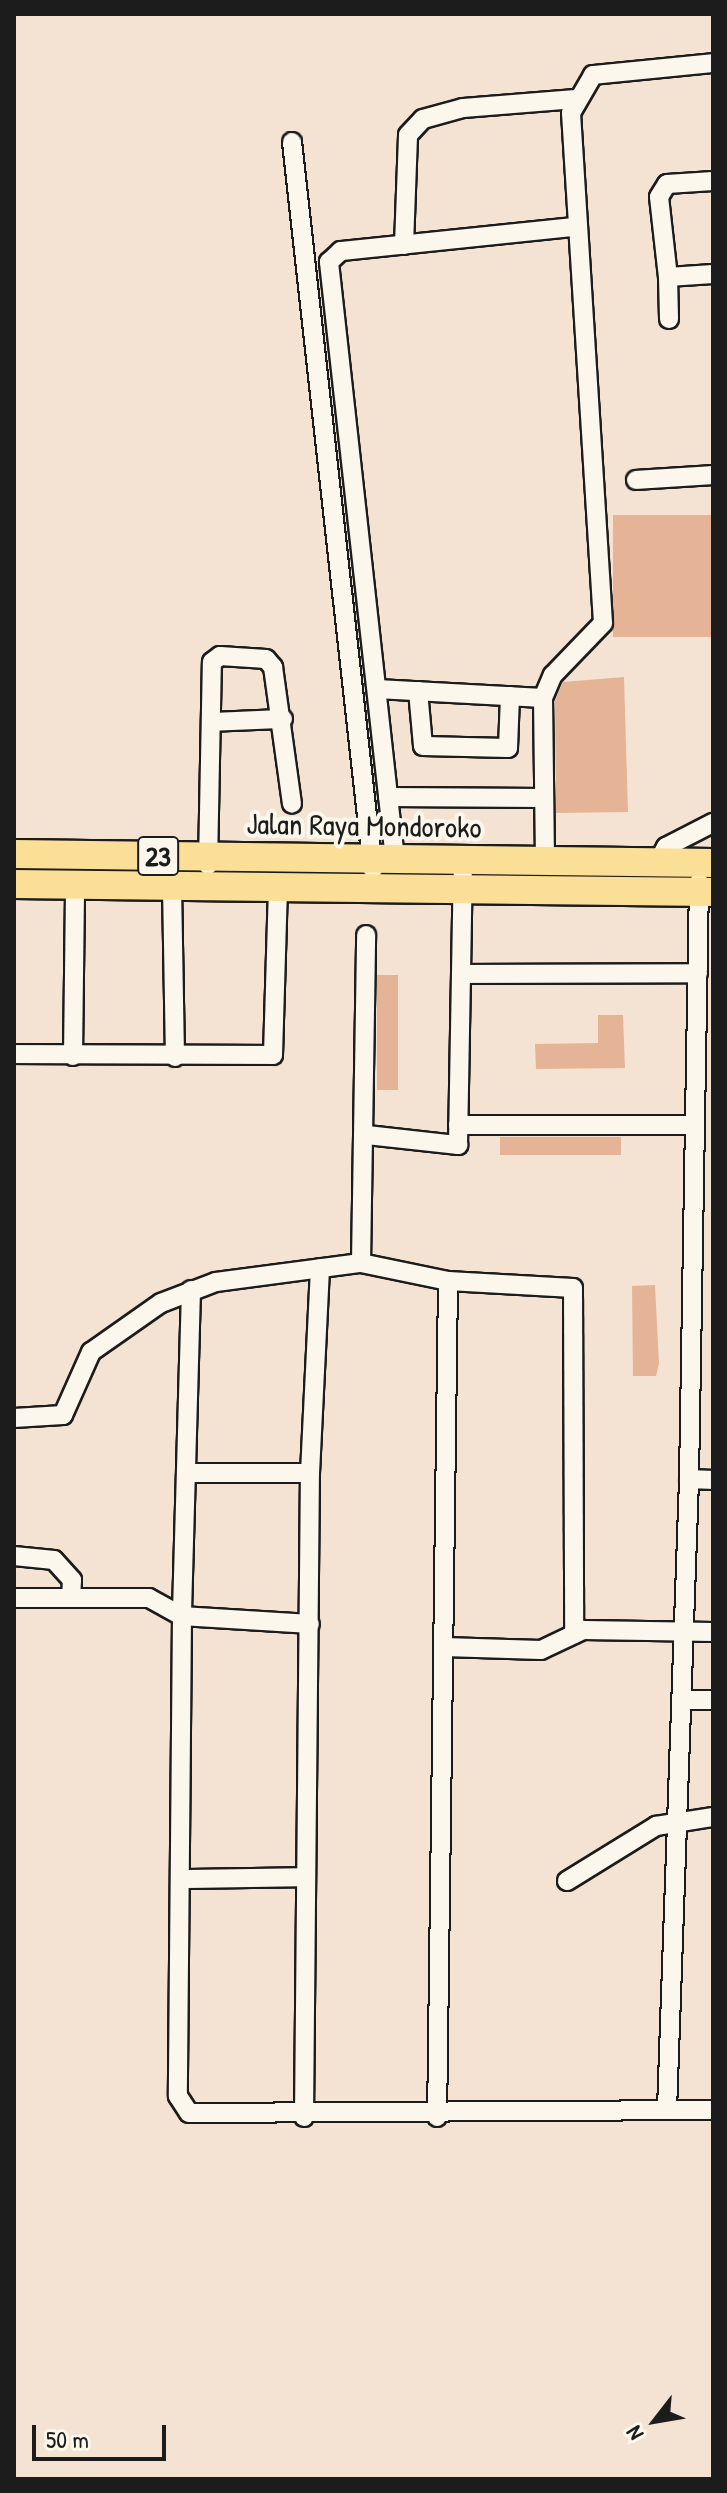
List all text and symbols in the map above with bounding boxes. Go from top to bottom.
street label: Jalan Raya Mondoroko [246,805,482,845]
road number: 23 [136,832,180,880]
north arrow [615,2381,695,2461]
scale bar [36,2409,170,2459]
text: N [619,2421,650,2446]
text: 50 m [46,2423,89,2455]

